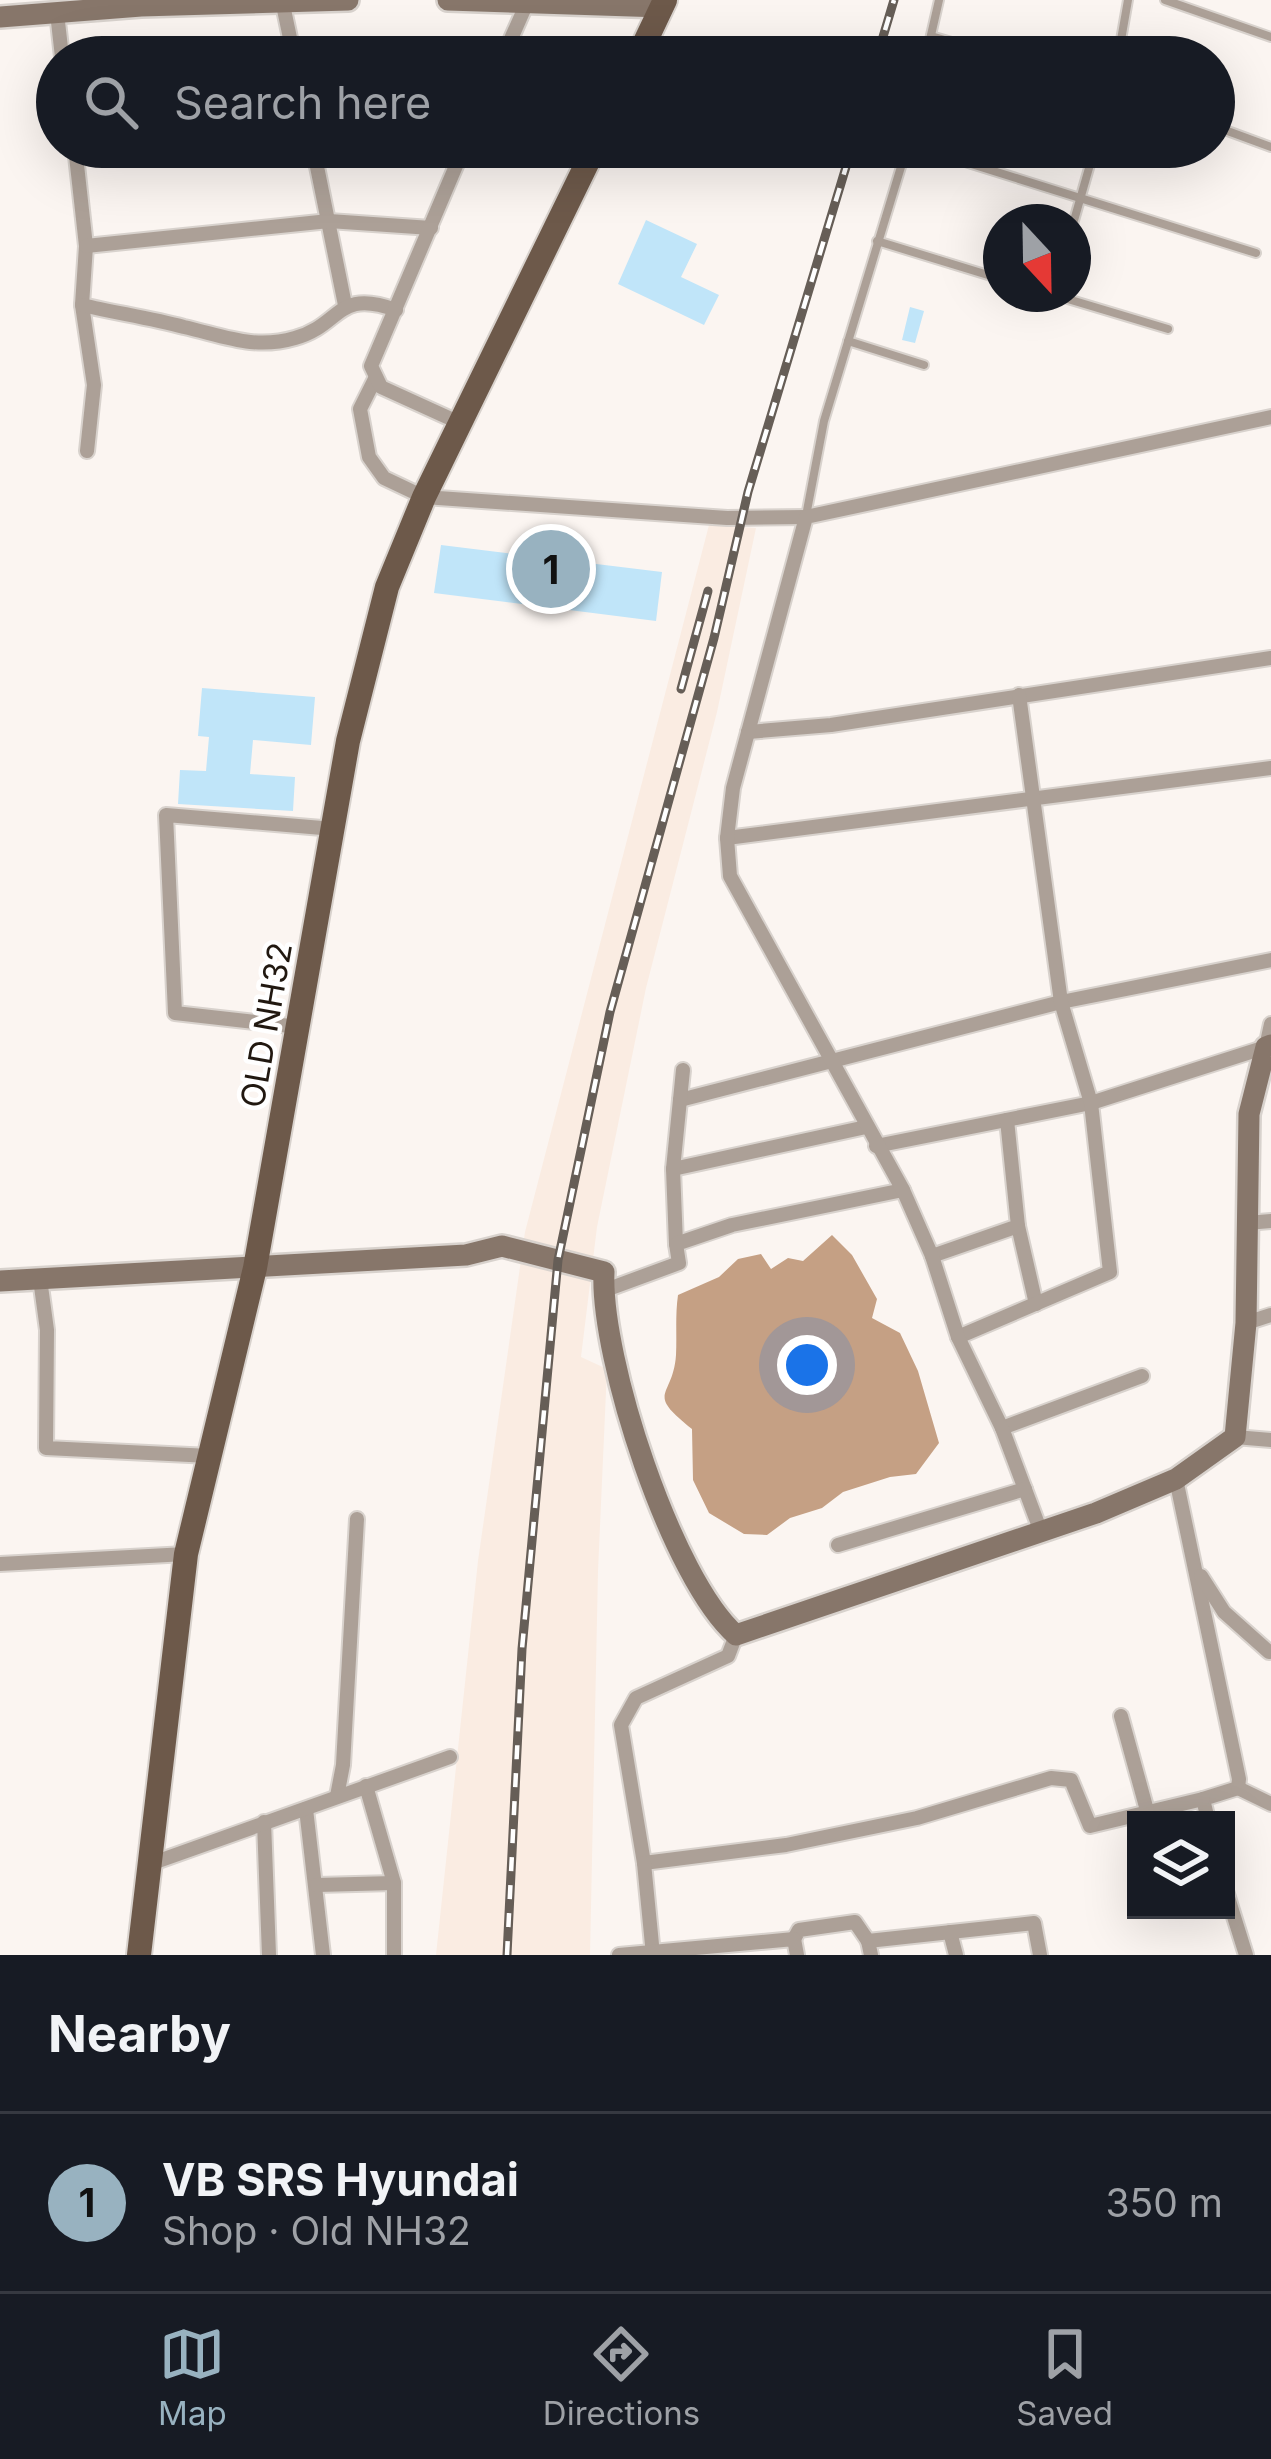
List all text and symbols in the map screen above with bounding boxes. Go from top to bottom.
search box [36,36,1235,168]
icon: search [78,69,144,135]
text: Search here [174,75,431,130]
north arrow [983,204,1091,312]
pin: 1 [512,524,590,614]
street label: OLD NH32 [232,939,300,1111]
your location [777,1335,837,1395]
map controls [1127,1811,1235,1919]
button: layers [1127,1811,1235,1919]
text: Nearby [48,2003,231,2064]
text: VB SRS Hyundai [162,2152,519,2207]
text: 1 [79,2179,95,2226]
text: 350 m [1105,2179,1223,2226]
text: Shop · Old NH32 [162,2207,471,2254]
tab: Map [158,2321,227,2433]
tab: Directions [543,2321,700,2433]
tab: Saved [1016,2321,1113,2433]

